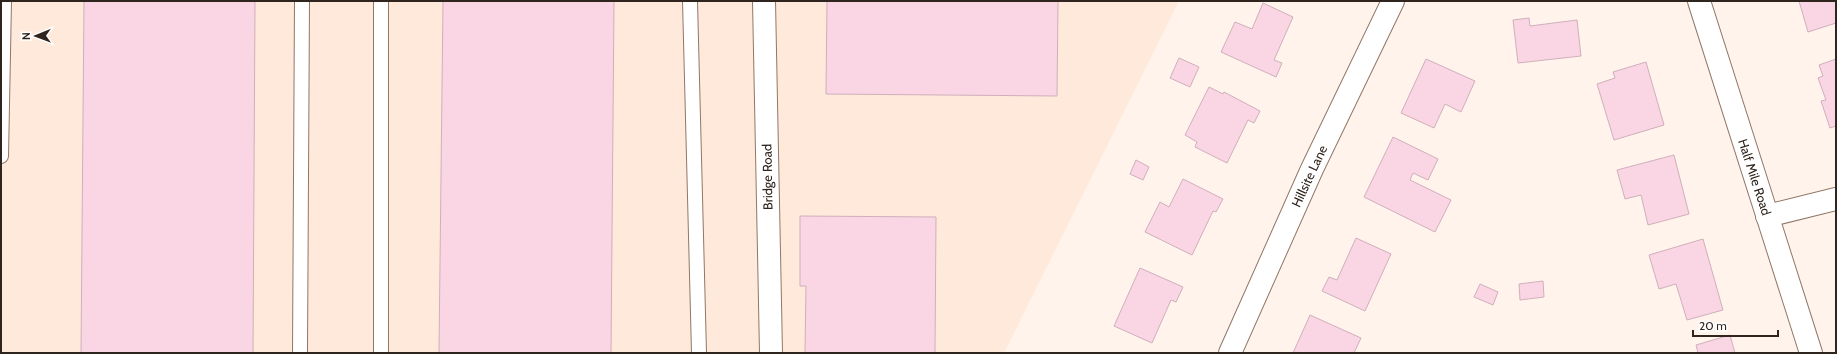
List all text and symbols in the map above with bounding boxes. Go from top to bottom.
north arrow [16,16,56,56]
text: N [19,32,33,40]
street label: Half Mile Road [1735,137,1775,217]
street label: Hillsite Lane [1288,142,1330,210]
street label: Bridge Road [758,144,776,210]
scale bar [1693,312,1778,338]
text: 20 m [1699,318,1727,333]

